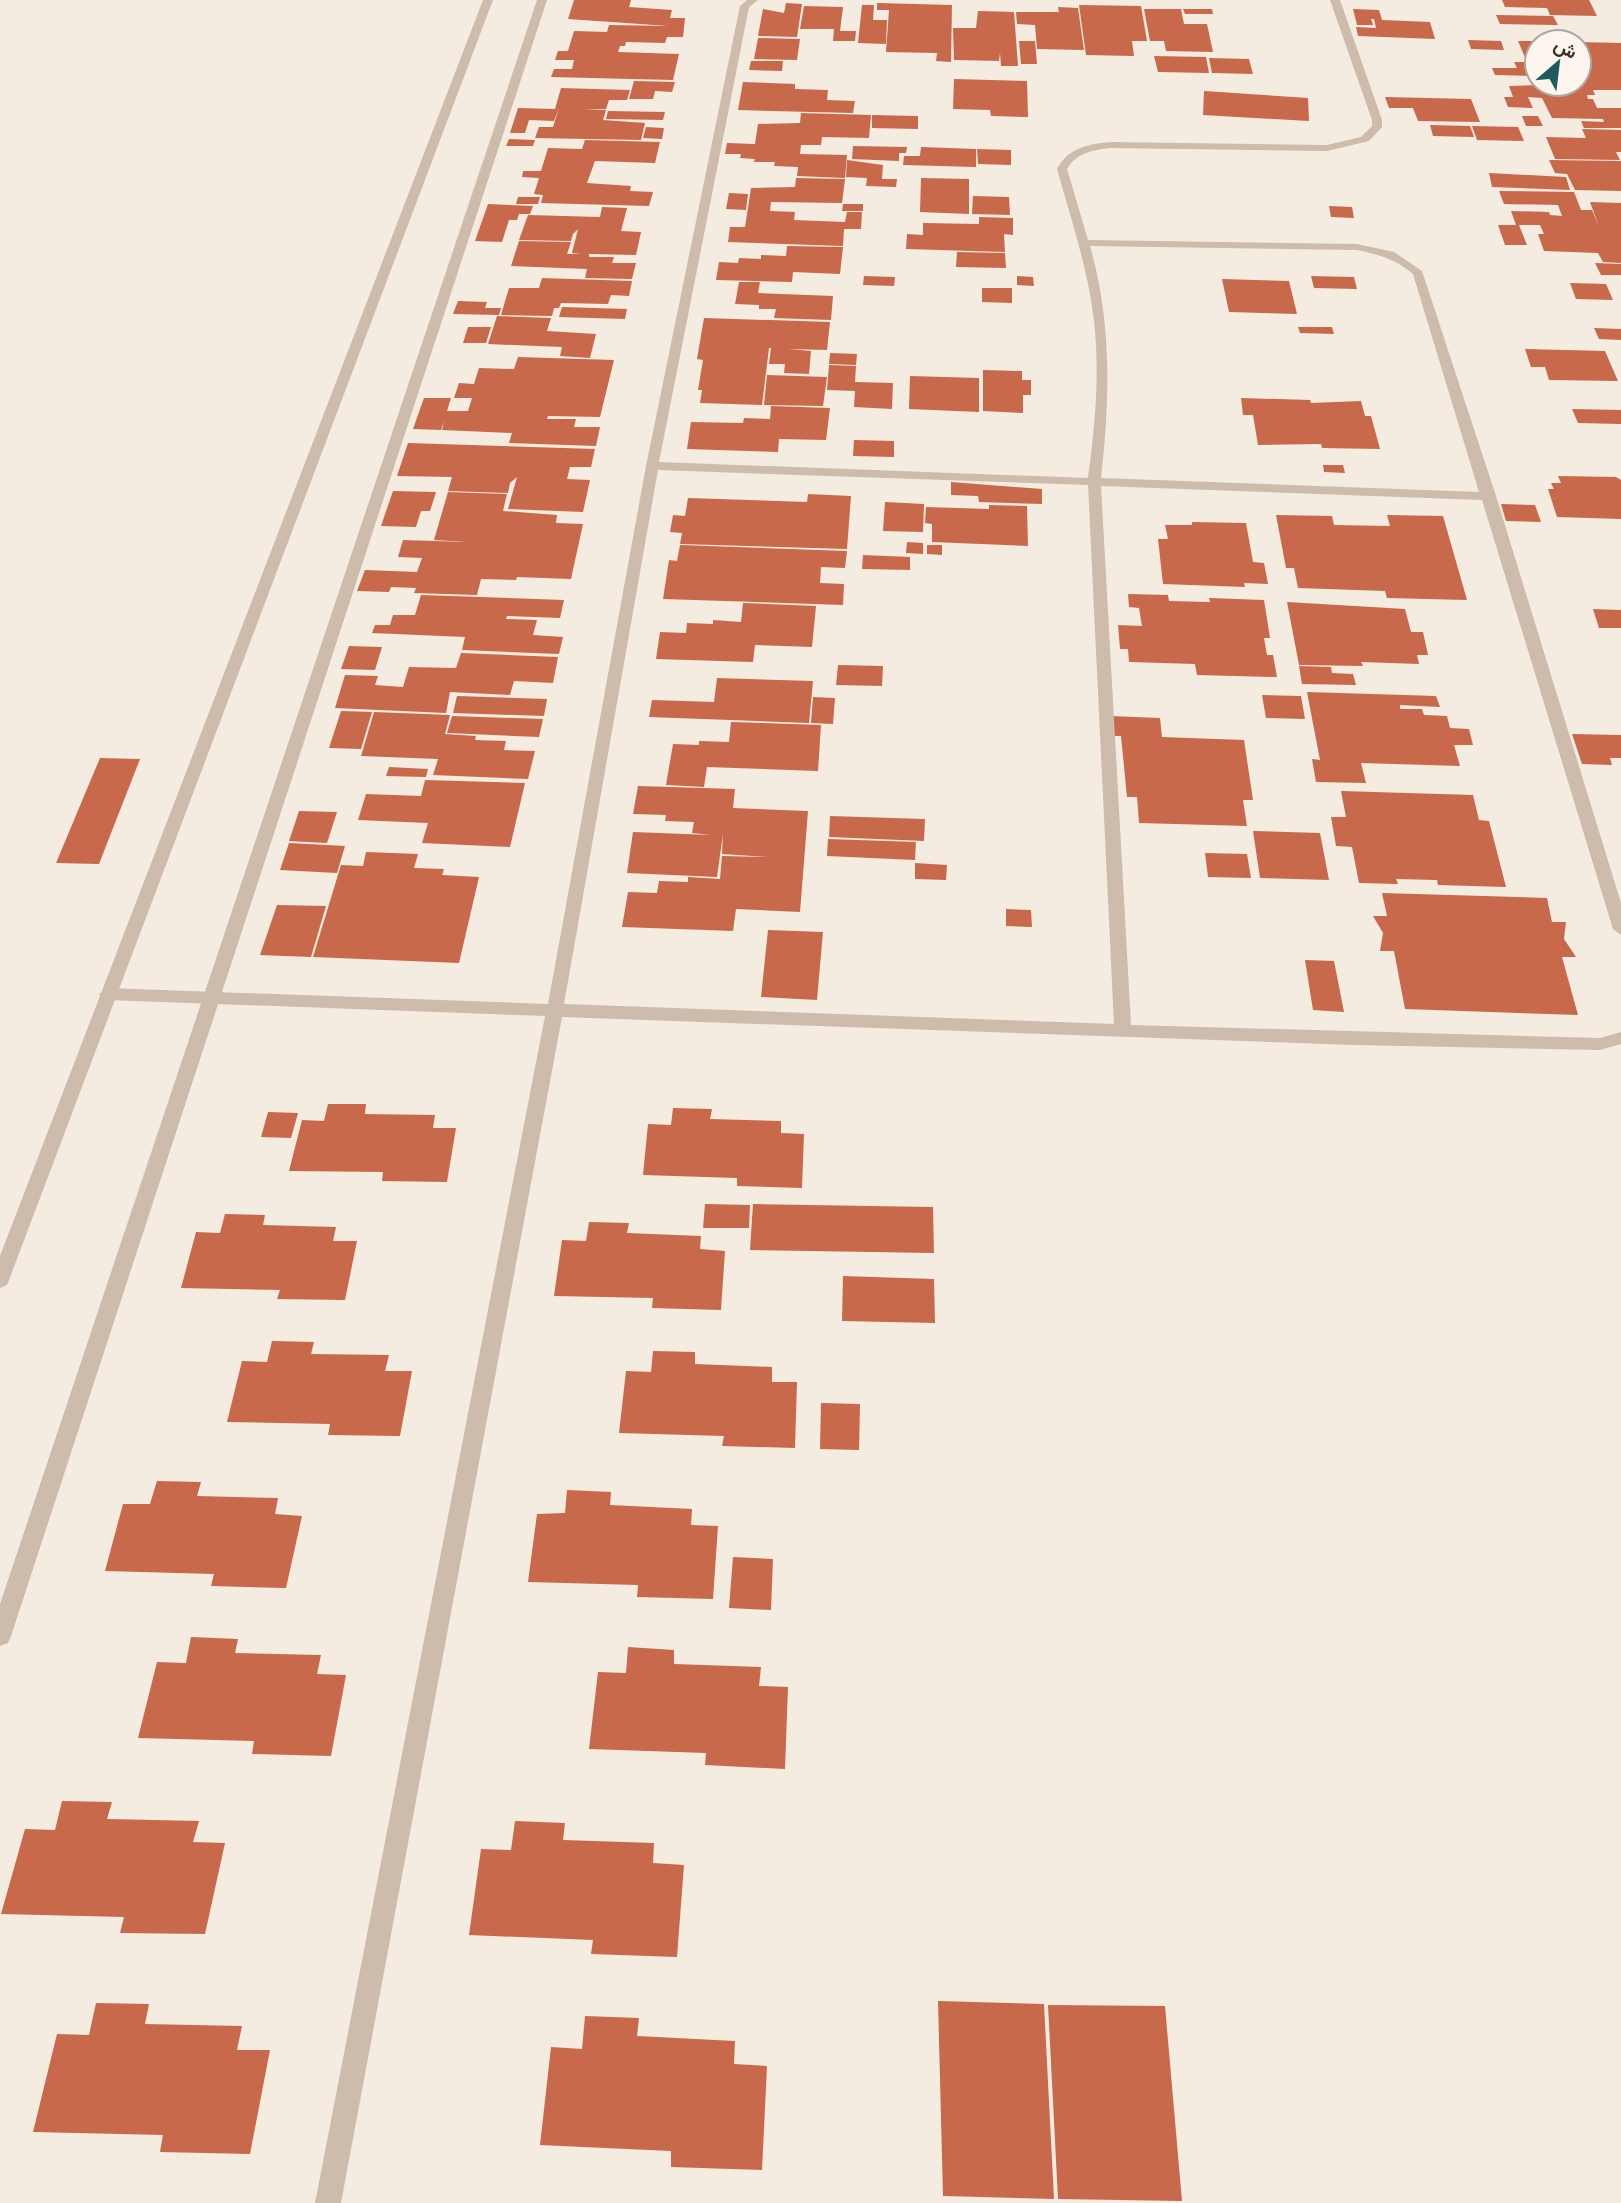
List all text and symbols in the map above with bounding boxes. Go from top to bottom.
north arrow [1523,28,1593,98]
text: ش [1550,32,1582,65]

